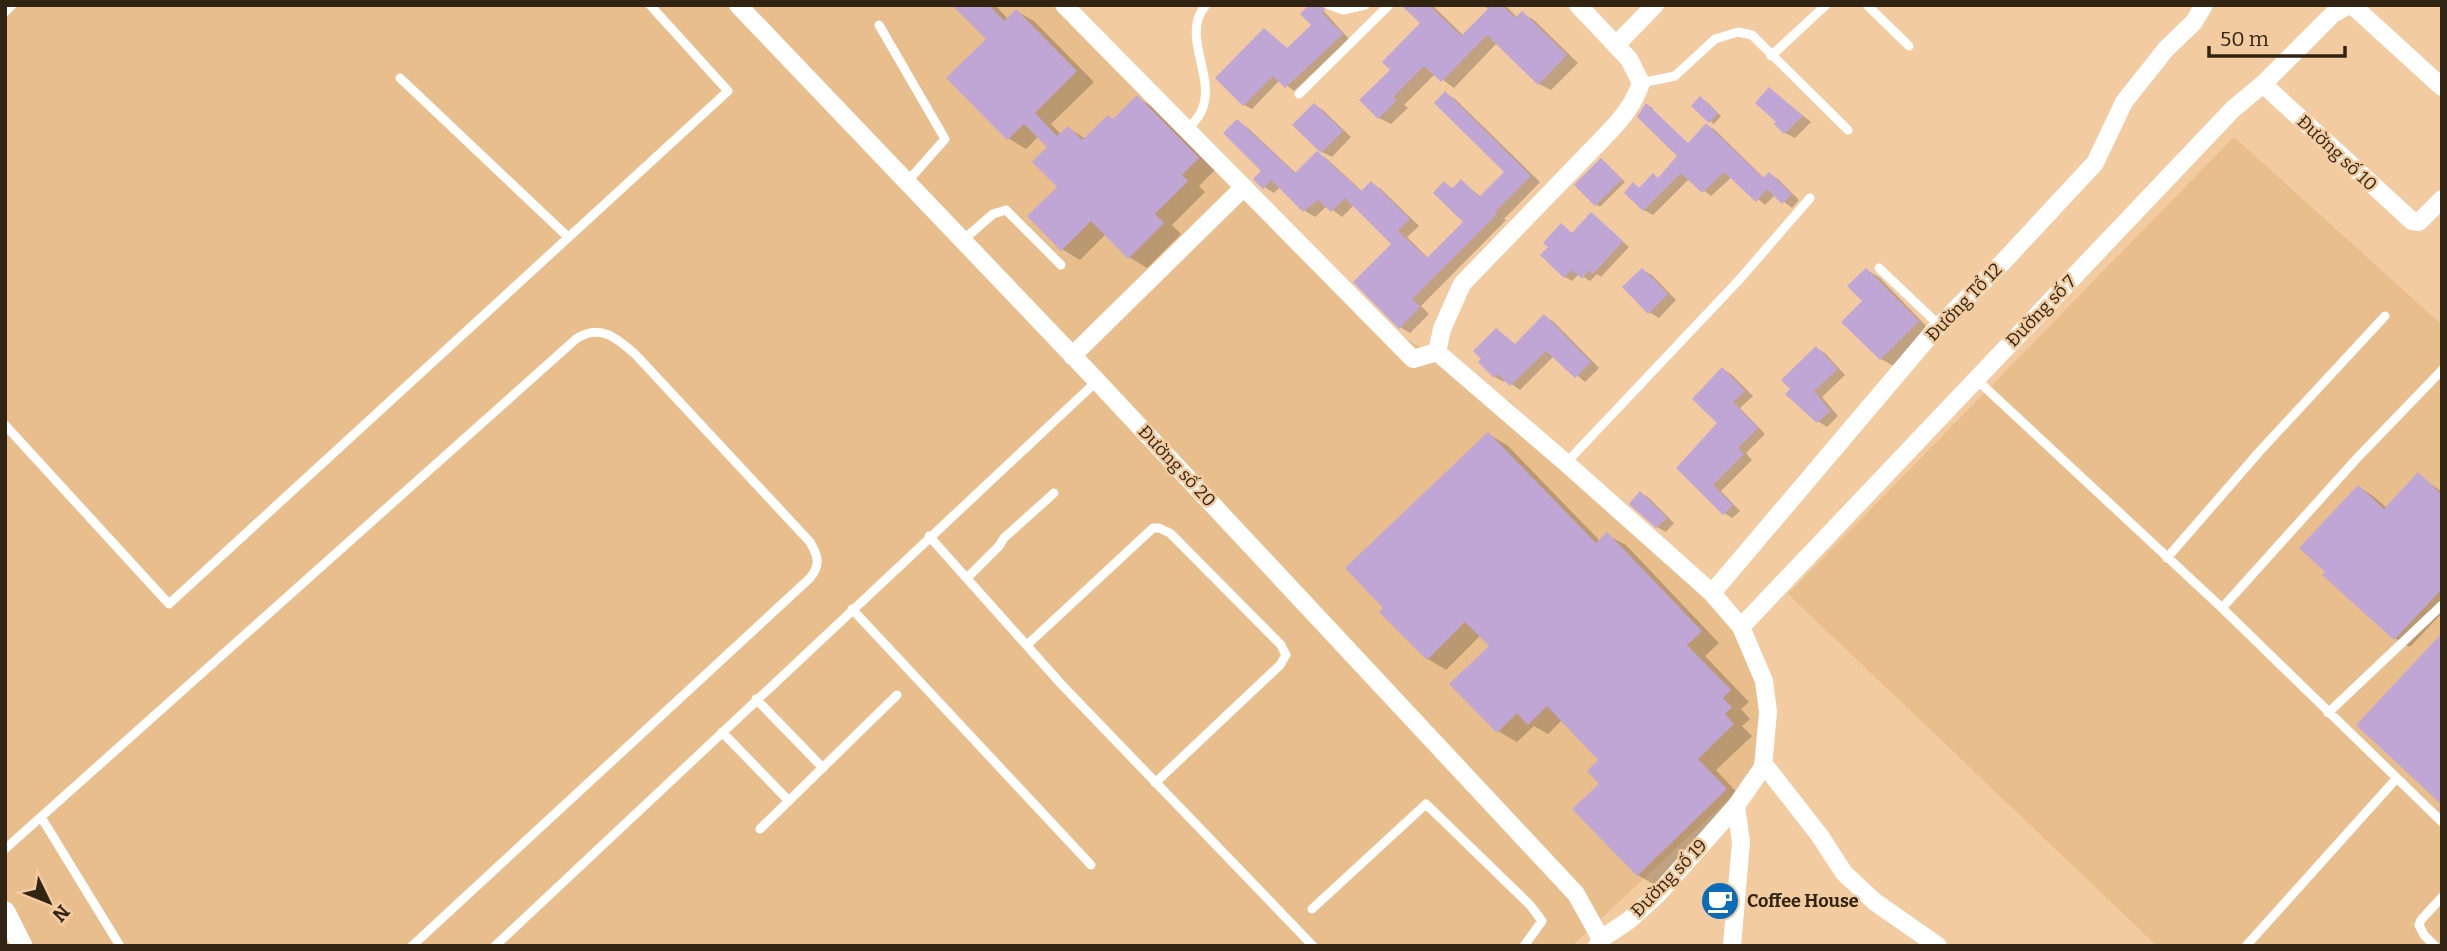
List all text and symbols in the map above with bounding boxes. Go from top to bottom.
scale bar [2209,14,2346,58]
text: 50 m [2220,26,2269,52]
street label: Đường số 10 [2293,111,2381,195]
street label: Đường Tổ 12 [1921,258,2007,346]
street label: Đường số 7 [2001,271,2081,351]
street label: Đường số 20 [1134,421,1220,511]
street label: Đường số 19 [1626,834,1712,922]
north arrow [14,867,84,937]
cafe icon: Coffee House [1699,880,1741,922]
place label: Coffee House [1747,890,1859,912]
text: N [47,900,74,927]

